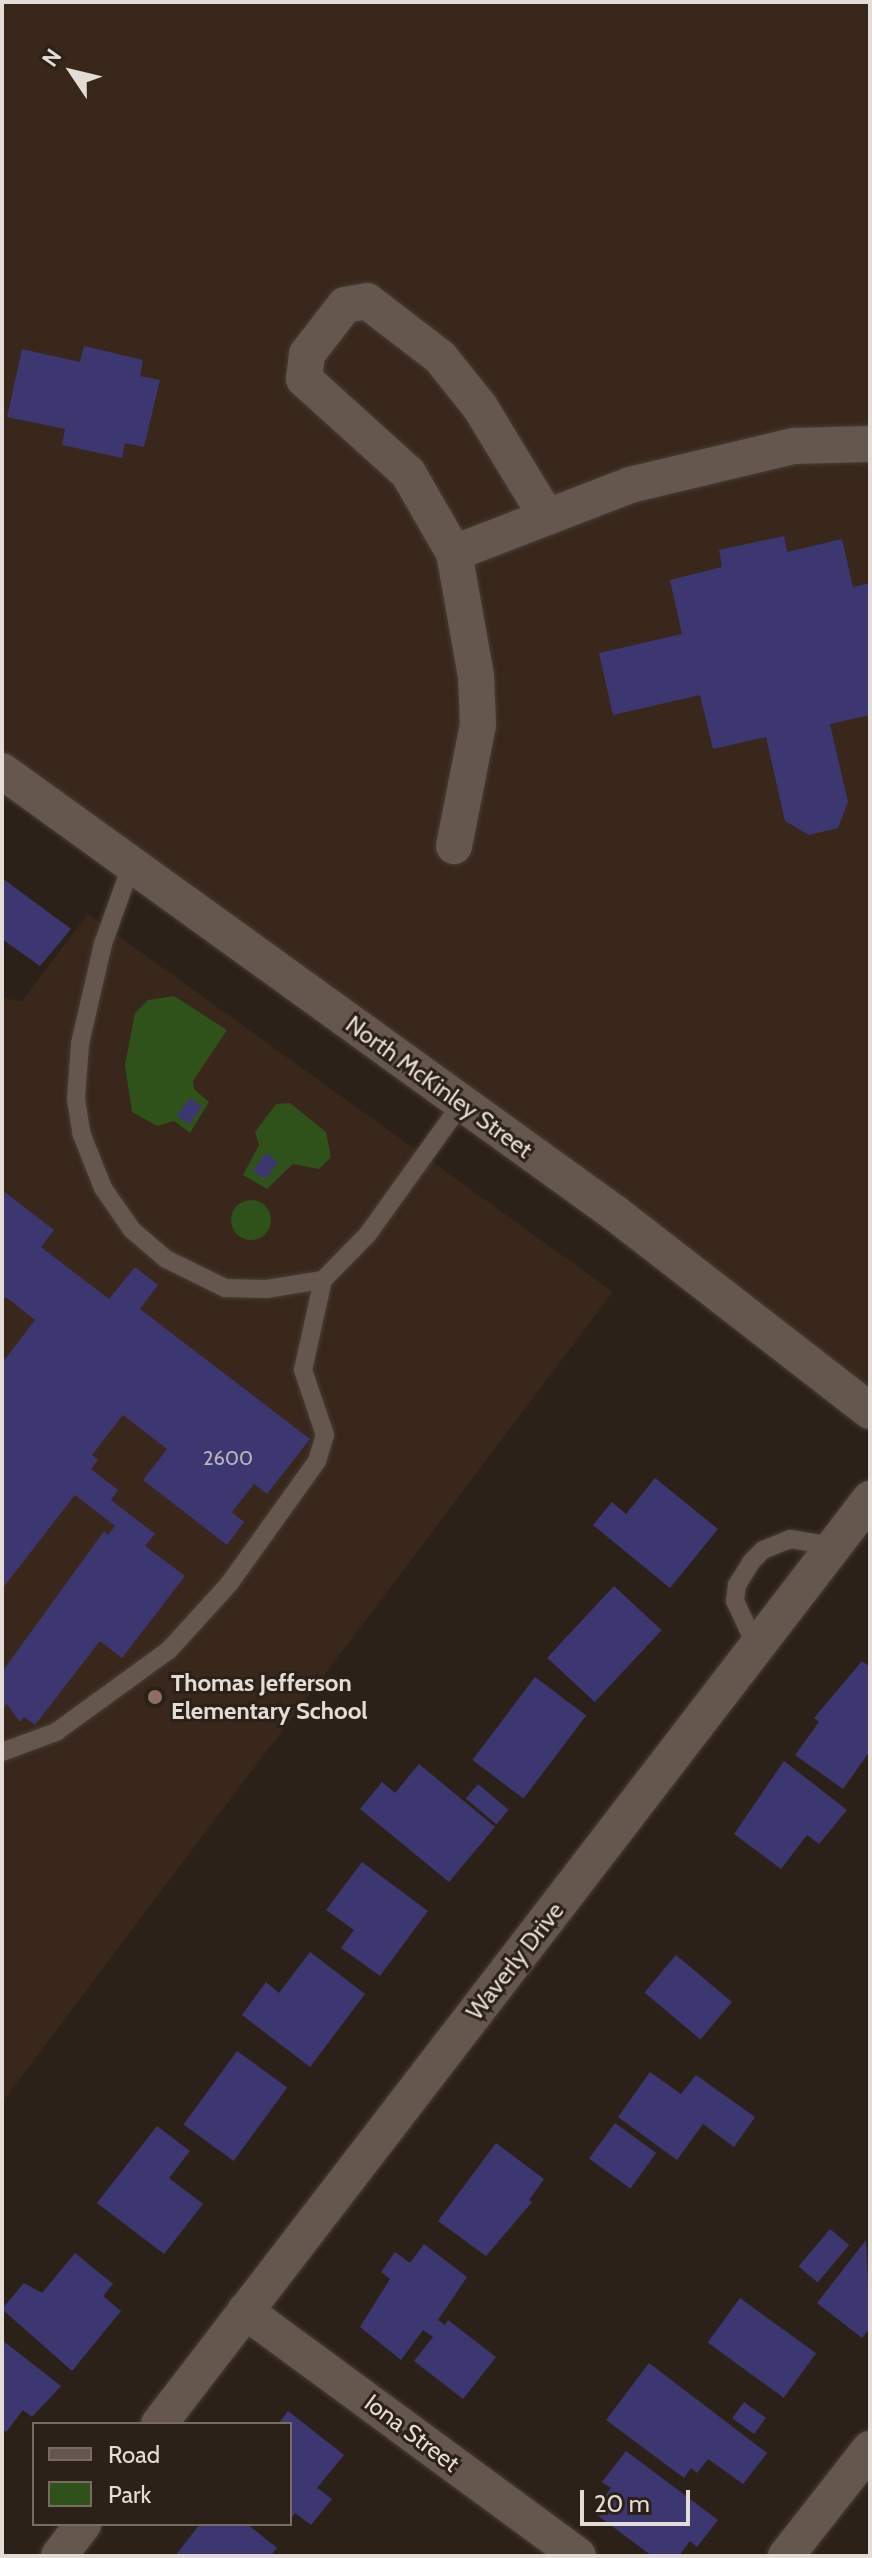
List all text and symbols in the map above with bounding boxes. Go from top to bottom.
north arrow [32,32,112,112]
text: N [36,44,67,72]
street label: North McKinley Street [340,1010,538,1164]
house number: 2600 [203,1446,253,1470]
place label: Thomas Jefferson Elementary School [171,1669,368,1725]
marker: Thomas Jefferson Elementary School [146,1688,164,1706]
street label: Waverly Drive [460,1897,570,2025]
street label: Iona Street [359,2388,465,2478]
legend [32,2422,292,2526]
text: Road [108,2440,160,2469]
scale bar [584,2474,694,2524]
text: Park [108,2480,151,2509]
text: 20 m [594,2489,650,2518]

